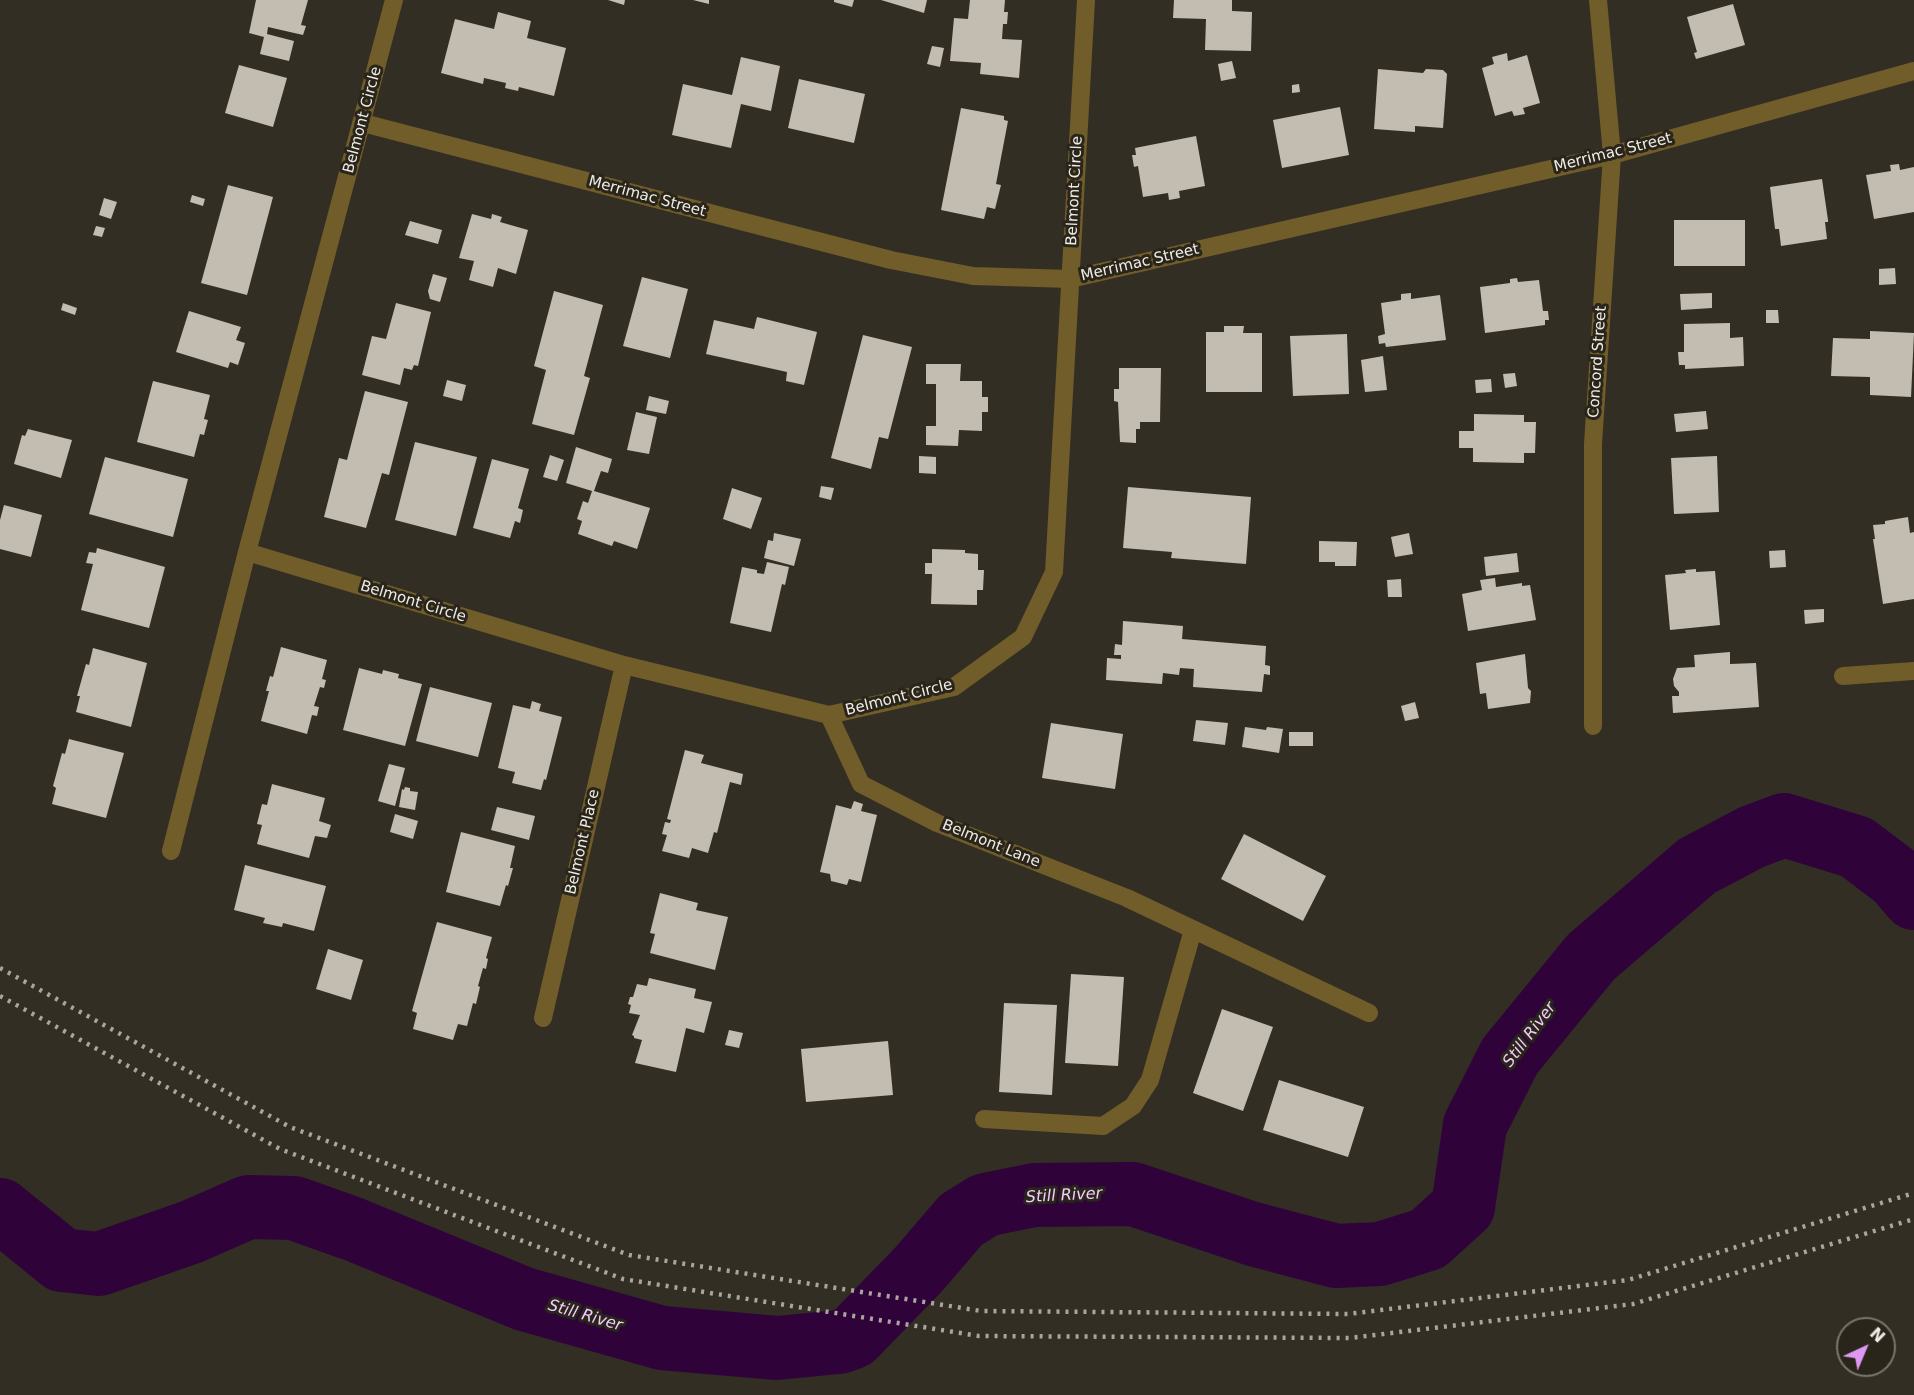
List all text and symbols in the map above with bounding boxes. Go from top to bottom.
street label: Belmont Circle [340,65,386,175]
street label: Merrimac Street [1552,130,1674,176]
street label: Belmont Circle [1063,136,1087,246]
street label: Merrimac Street [586,173,708,221]
street label: Merrimac Street [1079,241,1201,285]
street label: Concord Street [1585,305,1611,419]
street label: Belmont Circle [358,577,468,627]
street label: Belmont Circle [844,676,954,720]
street label: Belmont Place [562,788,604,896]
street label: Belmont Lane [939,816,1043,872]
water label: Still River [1499,999,1561,1071]
water label: Still River [1025,1184,1103,1208]
water label: Still River [546,1296,624,1336]
north arrow [1836,1317,1896,1377]
text: N [1866,1324,1889,1347]

